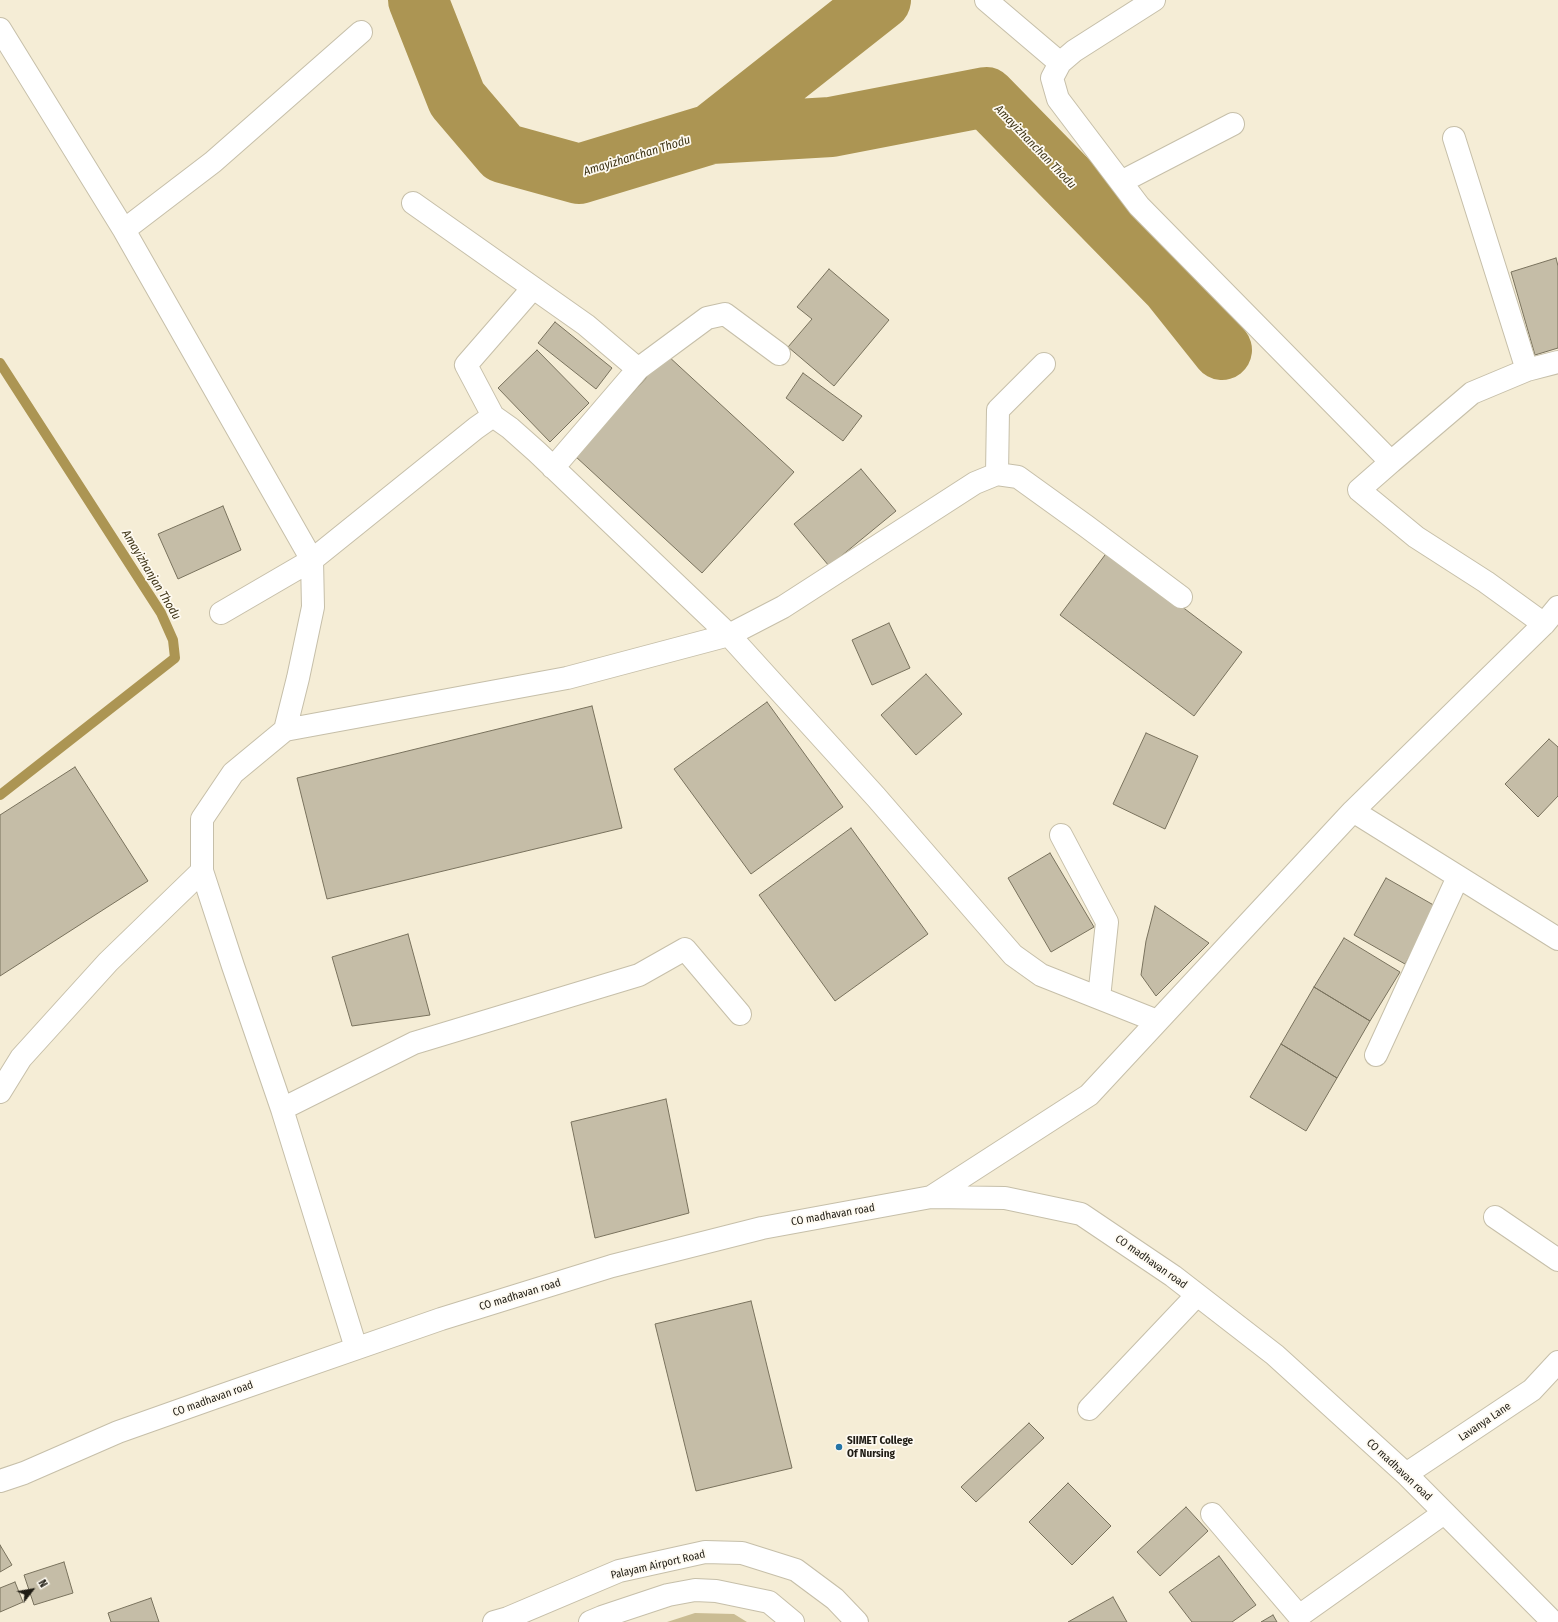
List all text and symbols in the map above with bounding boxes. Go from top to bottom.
water label: Amayizhanchan Thodu [991,102,1079,192]
water label: Amayizhanchan Thodu [582,133,692,179]
water label: Amayizhanjan Thodu [118,527,184,623]
street label: CO madhavan road [790,1201,876,1229]
street label: CO madhavan road [1113,1232,1189,1292]
street label: CO madhavan road [478,1276,562,1314]
street label: CO madhavan road [171,1378,255,1420]
street label: Lavanya Lane [1456,1400,1514,1444]
place label: SIIMET College Of Nursing [847,1434,913,1460]
street label: CO madhavan road [1364,1436,1434,1504]
marker: SIIMET College Of Nursing [834,1442,844,1452]
street label: Palayam Airport Road [609,1548,707,1582]
north arrow [12,1570,52,1610]
text: N [35,1577,50,1590]

